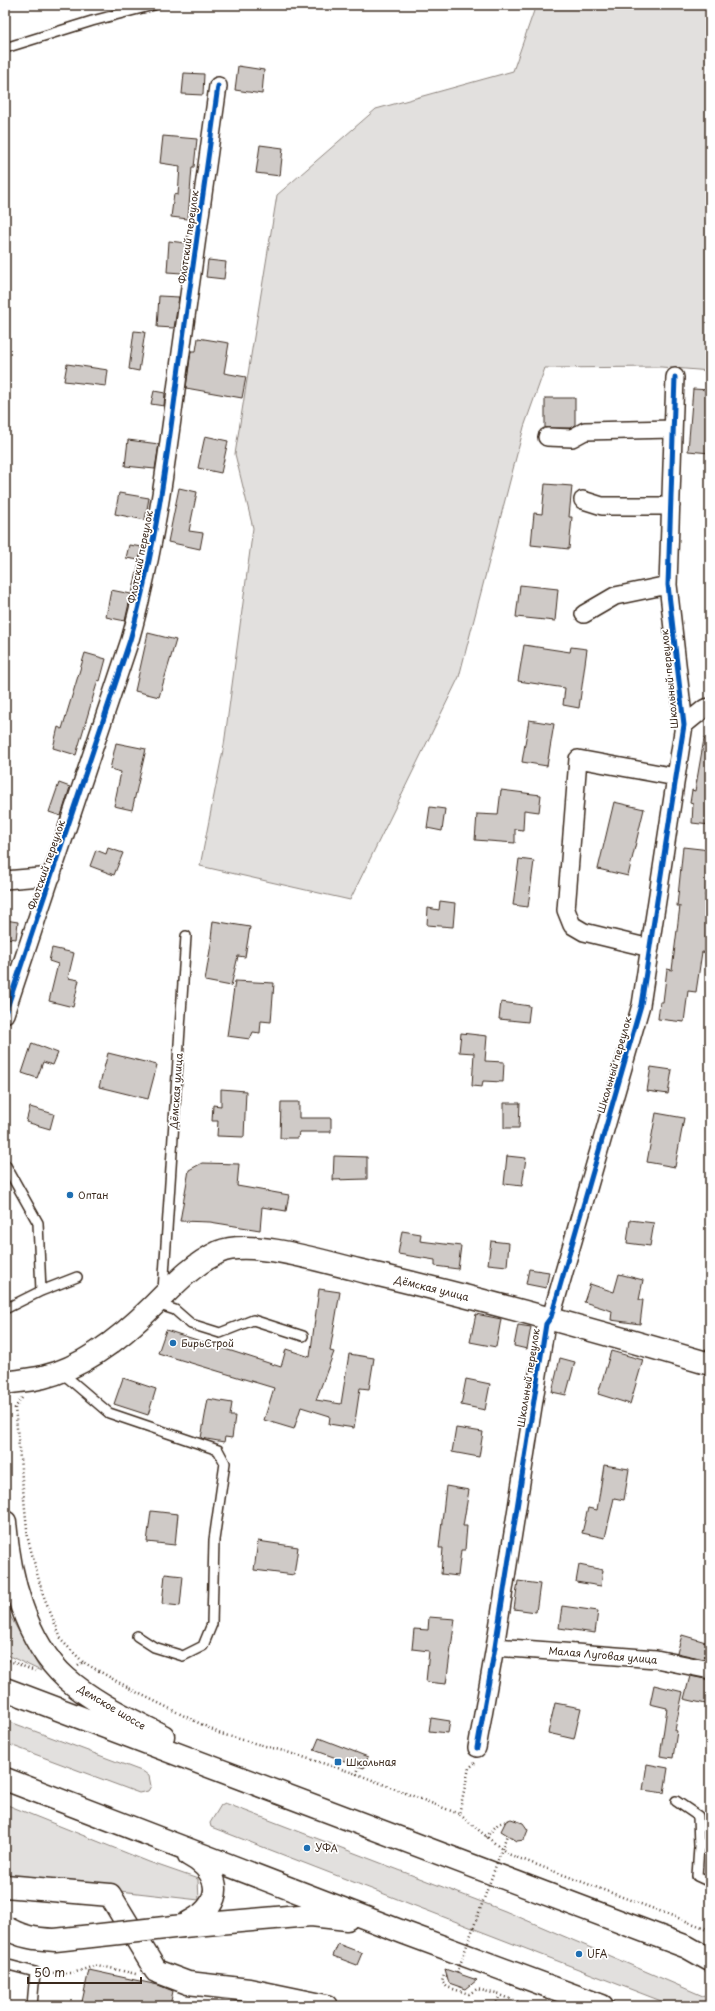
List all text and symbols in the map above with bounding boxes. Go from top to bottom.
street label: Флотский переулок [174,189,202,285]
street label: Флотский переулок [123,509,157,605]
street label: Школьный переулок [656,629,682,729]
street label: Флотский переулок [23,818,69,912]
street label: Школьный переулок [593,1015,635,1115]
street label: Дёмская улица [165,1052,186,1130]
place label: Оптан [78,1187,109,1202]
marker: Оптан [65,1190,75,1200]
street label: Дёмская улица [392,1271,472,1304]
street label: Школьный переулок [512,1327,544,1429]
place label: БирьСтрой [181,1335,234,1350]
marker: БирьСтрой [168,1338,178,1348]
street label: Малая Луговая улица [548,1642,659,1668]
street label: Демское шоссе [75,1680,149,1733]
place label: Школьная [346,1754,396,1769]
marker: Школьная [333,1757,343,1767]
place label: УФА [315,1840,338,1855]
marker: УФА [302,1843,312,1853]
place label: UFA [587,1946,608,1961]
marker: UFA [574,1949,584,1959]
scale bar [28,1959,141,1985]
text: 50 m [34,1963,65,1981]

